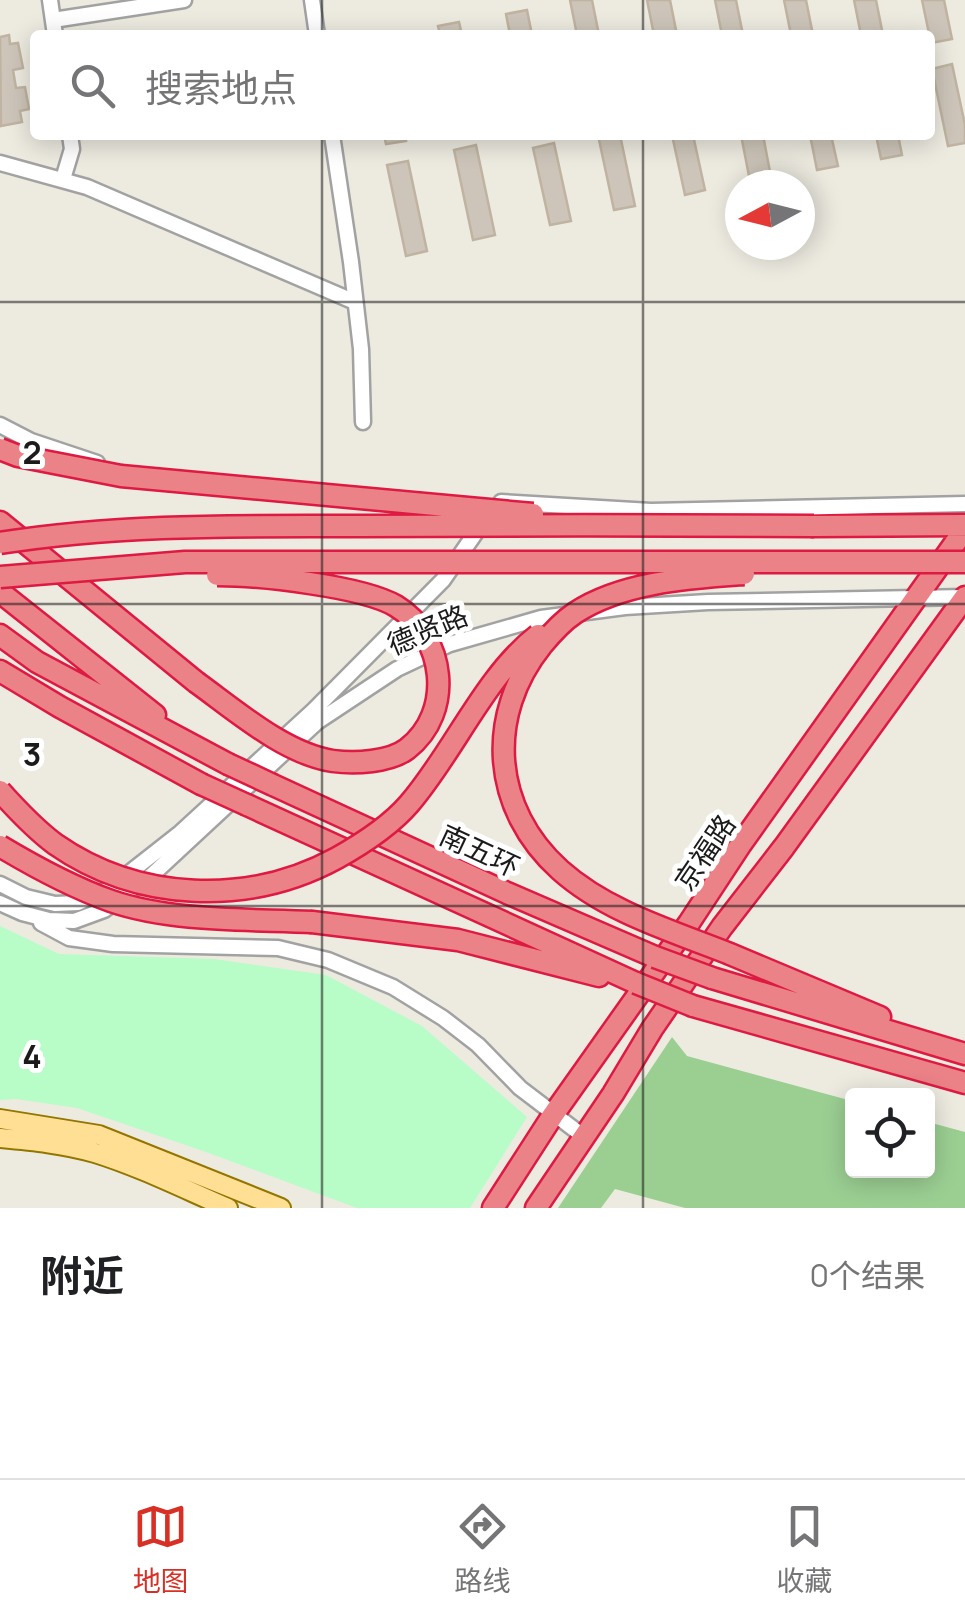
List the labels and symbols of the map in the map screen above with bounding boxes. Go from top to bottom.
north arrow [725,170,815,260]
text: 2 [22,430,42,474]
street label: 德贤路 [381,595,473,663]
text: 3 [23,732,41,776]
street label: 京福路 [665,807,743,897]
street label: 南五环 [434,815,526,885]
text: 4 [22,1034,42,1078]

